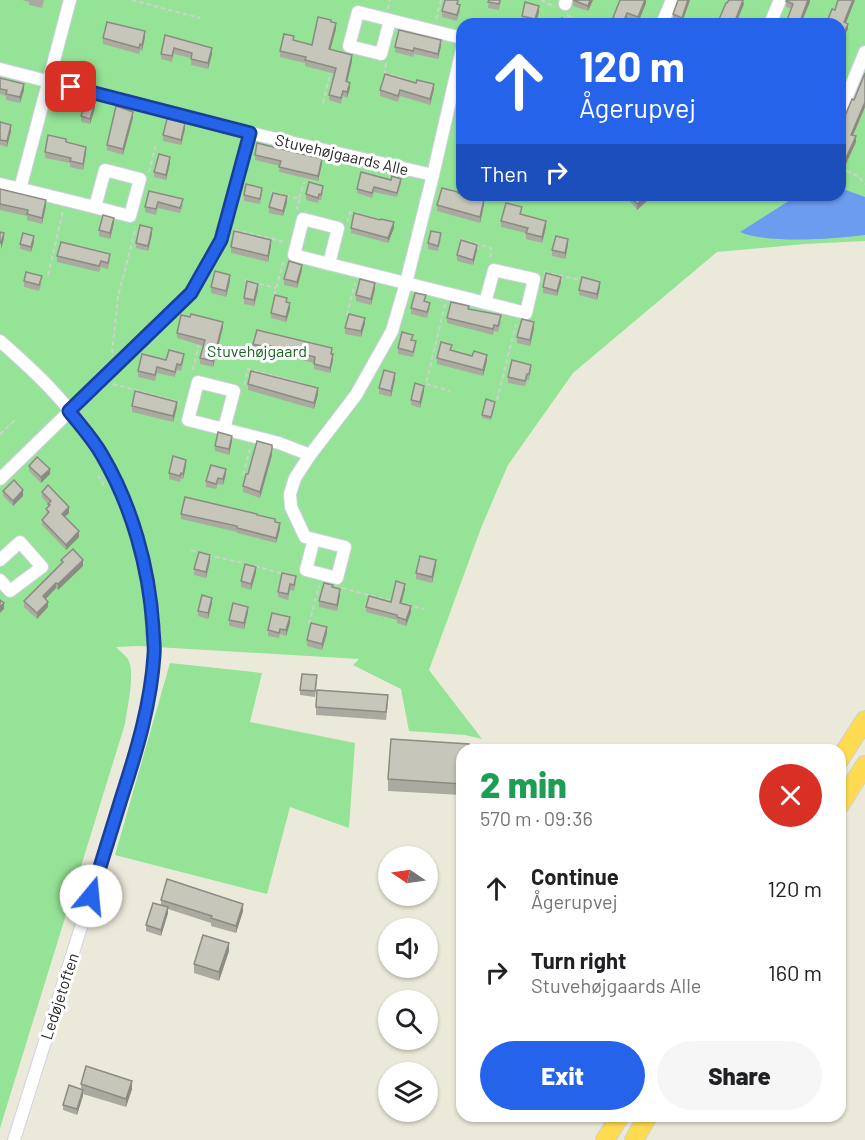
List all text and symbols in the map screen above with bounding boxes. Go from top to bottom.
text: 120 m [579,40,685,90]
icon: ahead [480,42,558,120]
pin [45,61,96,112]
icon: arrive [54,70,87,103]
text: Ågerupvej [579,91,696,123]
street label: Stuvehøjgaards Alle [273,129,411,179]
icon: right [540,156,573,189]
text: Then [480,160,528,186]
park label: Stuvehøjgaard [207,341,307,360]
text: 2 min [480,762,567,805]
button: close [759,764,822,827]
text: 570 m · 09:36 [480,806,593,830]
north arrow [378,846,438,906]
map controls [378,846,438,1122]
text: Continue [531,863,619,889]
position arrow [59,864,123,928]
icon: ahead [480,872,513,905]
text: 120 m [767,875,822,901]
text: Ågerupvej [531,889,618,913]
button: sound [378,918,438,978]
text: Turn right [531,947,626,973]
street label: Ledøjetoften [36,950,82,1042]
icon: right [480,956,513,989]
text: 160 m [768,959,822,985]
text: Stuvehøjgaards Alle [531,973,701,997]
button: search [378,990,438,1050]
button: Exit [480,1041,645,1110]
button: Share [657,1041,822,1110]
button: layers [378,1062,438,1122]

